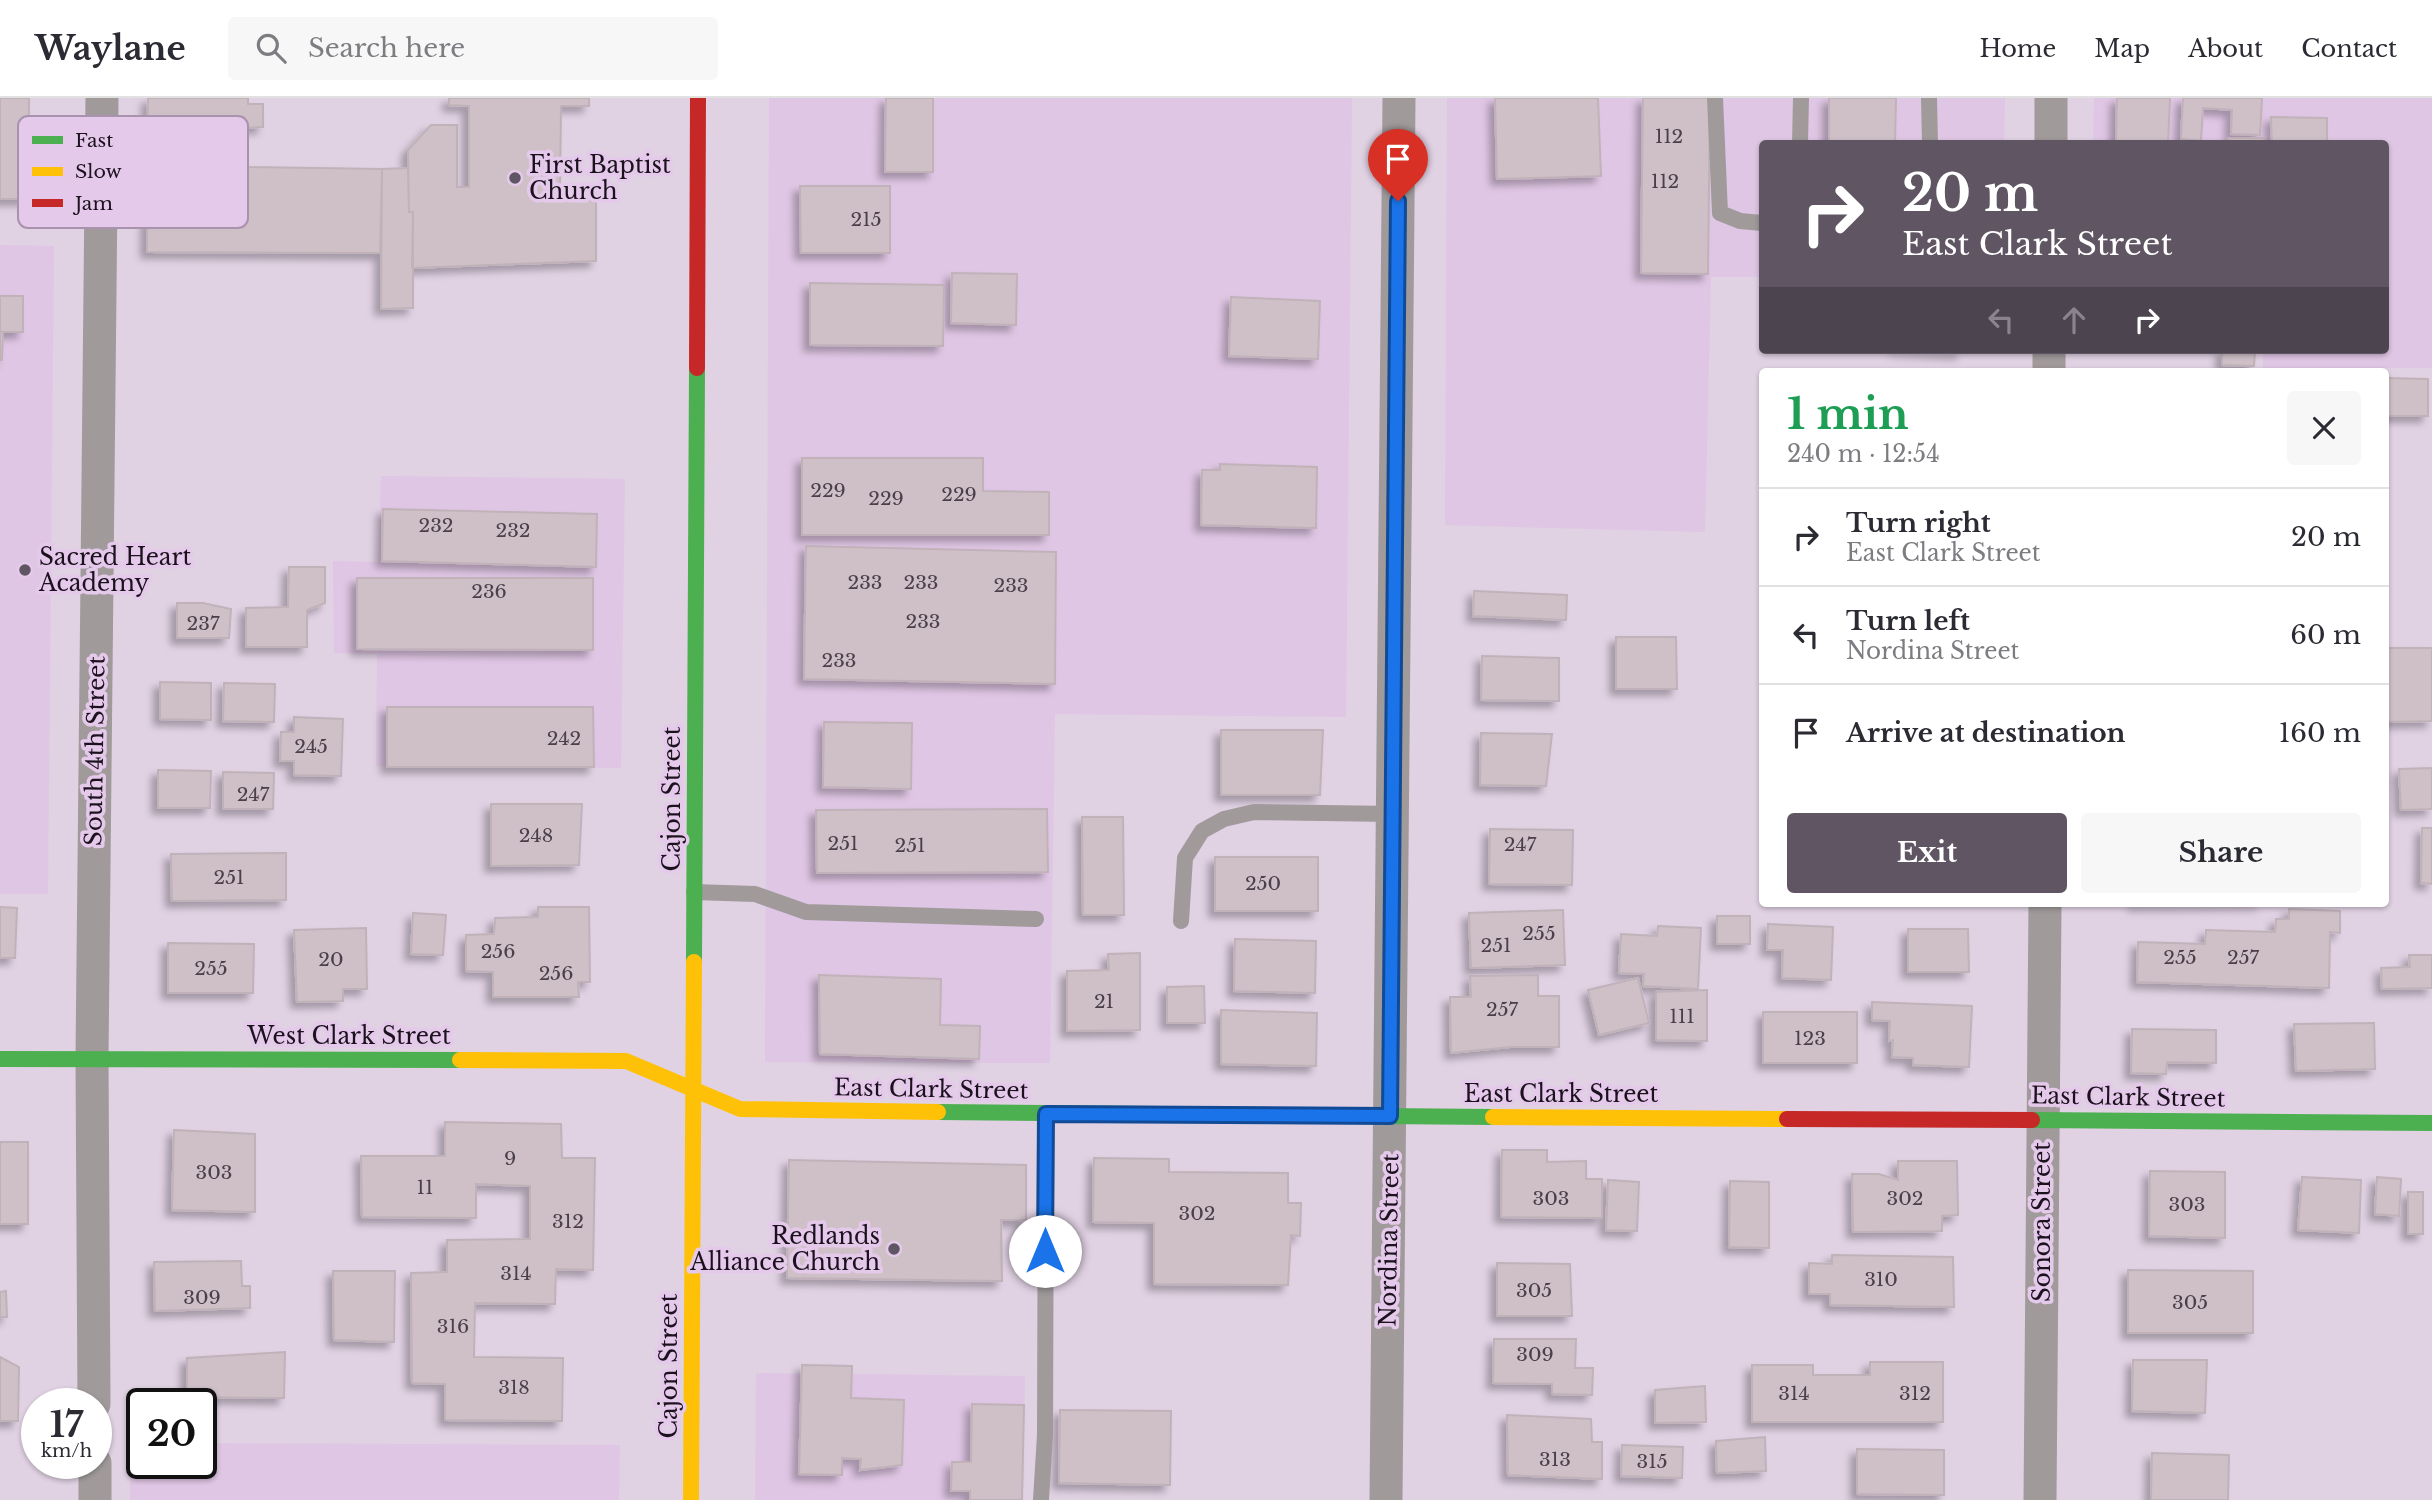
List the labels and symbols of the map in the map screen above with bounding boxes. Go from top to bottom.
legend [18,116,248,228]
house number: 112 [1655,125,1683,148]
text: Fast [75,129,114,152]
pin [1368,129,1428,201]
place label: First Baptist Church [529,151,671,205]
text: Slow [75,160,122,183]
marker: First Baptist Church [507,170,523,186]
house number: 112 [1651,170,1679,193]
text: Jam [72,192,113,215]
house number: 215 [851,208,881,231]
house number: 229 [810,479,846,502]
house number: 229 [941,483,977,506]
house number: 229 [868,487,904,510]
house number: 232 [418,514,454,537]
house number: 232 [495,519,531,542]
place label: Sacred Heart Academy [38,543,192,597]
marker: Sacred Heart Academy [17,562,33,578]
house number: 233 [847,571,883,594]
house number: 233 [903,571,939,594]
house number: 233 [993,574,1029,597]
house number: 236 [471,580,507,603]
house number: 233 [905,610,941,633]
house number: 237 [187,612,220,635]
house number: 233 [821,649,857,672]
street label: South 4th Street [79,655,111,846]
street label: Cajon Street [658,726,686,871]
house number: 242 [547,727,581,750]
house number: 245 [294,735,328,758]
house number: 247 [237,783,270,806]
house number: 248 [519,824,553,847]
house number: 251 [828,832,858,855]
house number: 247 [1504,833,1537,856]
house number: 251 [895,834,925,857]
house number: 251 [214,866,244,889]
house number: 250 [1245,872,1281,895]
house number: 255 [1522,922,1556,945]
house number: 251 [1481,934,1511,957]
house number: 256 [481,940,515,963]
house number: 255 [2163,946,2197,969]
house number: 257 [2227,946,2259,969]
house number: 20 [318,948,344,971]
house number: 255 [194,957,228,980]
house number: 256 [539,962,573,985]
house number: 21 [1094,990,1114,1013]
house number: 257 [1486,998,1518,1021]
house number: 111 [1669,1005,1695,1028]
street label: West Clark Street [246,1022,451,1050]
house number: 123 [1794,1027,1826,1050]
street label: East Clark Street [834,1073,1029,1105]
street label: East Clark Street [1464,1080,1659,1108]
street label: East Clark Street [2031,1081,2226,1113]
street label: Sonora Street [2028,1142,2056,1302]
house number: 9 [504,1147,516,1170]
street label: Nordina Street [1373,1153,1405,1327]
house number: 303 [196,1161,232,1184]
house number: 11 [417,1176,433,1199]
house number: 303 [1533,1187,1569,1210]
house number: 302 [1887,1187,1923,1210]
house number: 303 [2169,1193,2205,1216]
house number: 302 [1179,1202,1215,1225]
house number: 312 [552,1210,584,1233]
position arrow [1008,1214,1082,1288]
place label: Redlands Alliance Church [689,1222,880,1276]
marker: Redlands Alliance Church [886,1241,902,1257]
house number: 314 [500,1262,532,1285]
house number: 310 [1864,1268,1898,1291]
house number: 305 [1516,1279,1552,1302]
house number: 309 [183,1286,221,1309]
house number: 305 [2172,1291,2208,1314]
street label: Cajon Street [655,1293,683,1438]
house number: 316 [437,1315,469,1338]
house number: 309 [1516,1343,1554,1366]
house number: 318 [498,1376,530,1399]
house number: 314 [1778,1382,1810,1405]
house number: 312 [1899,1382,1931,1405]
speed limit sign: 20 [126,1388,217,1479]
house number: 313 [1539,1448,1571,1471]
house number: 315 [1637,1450,1667,1473]

